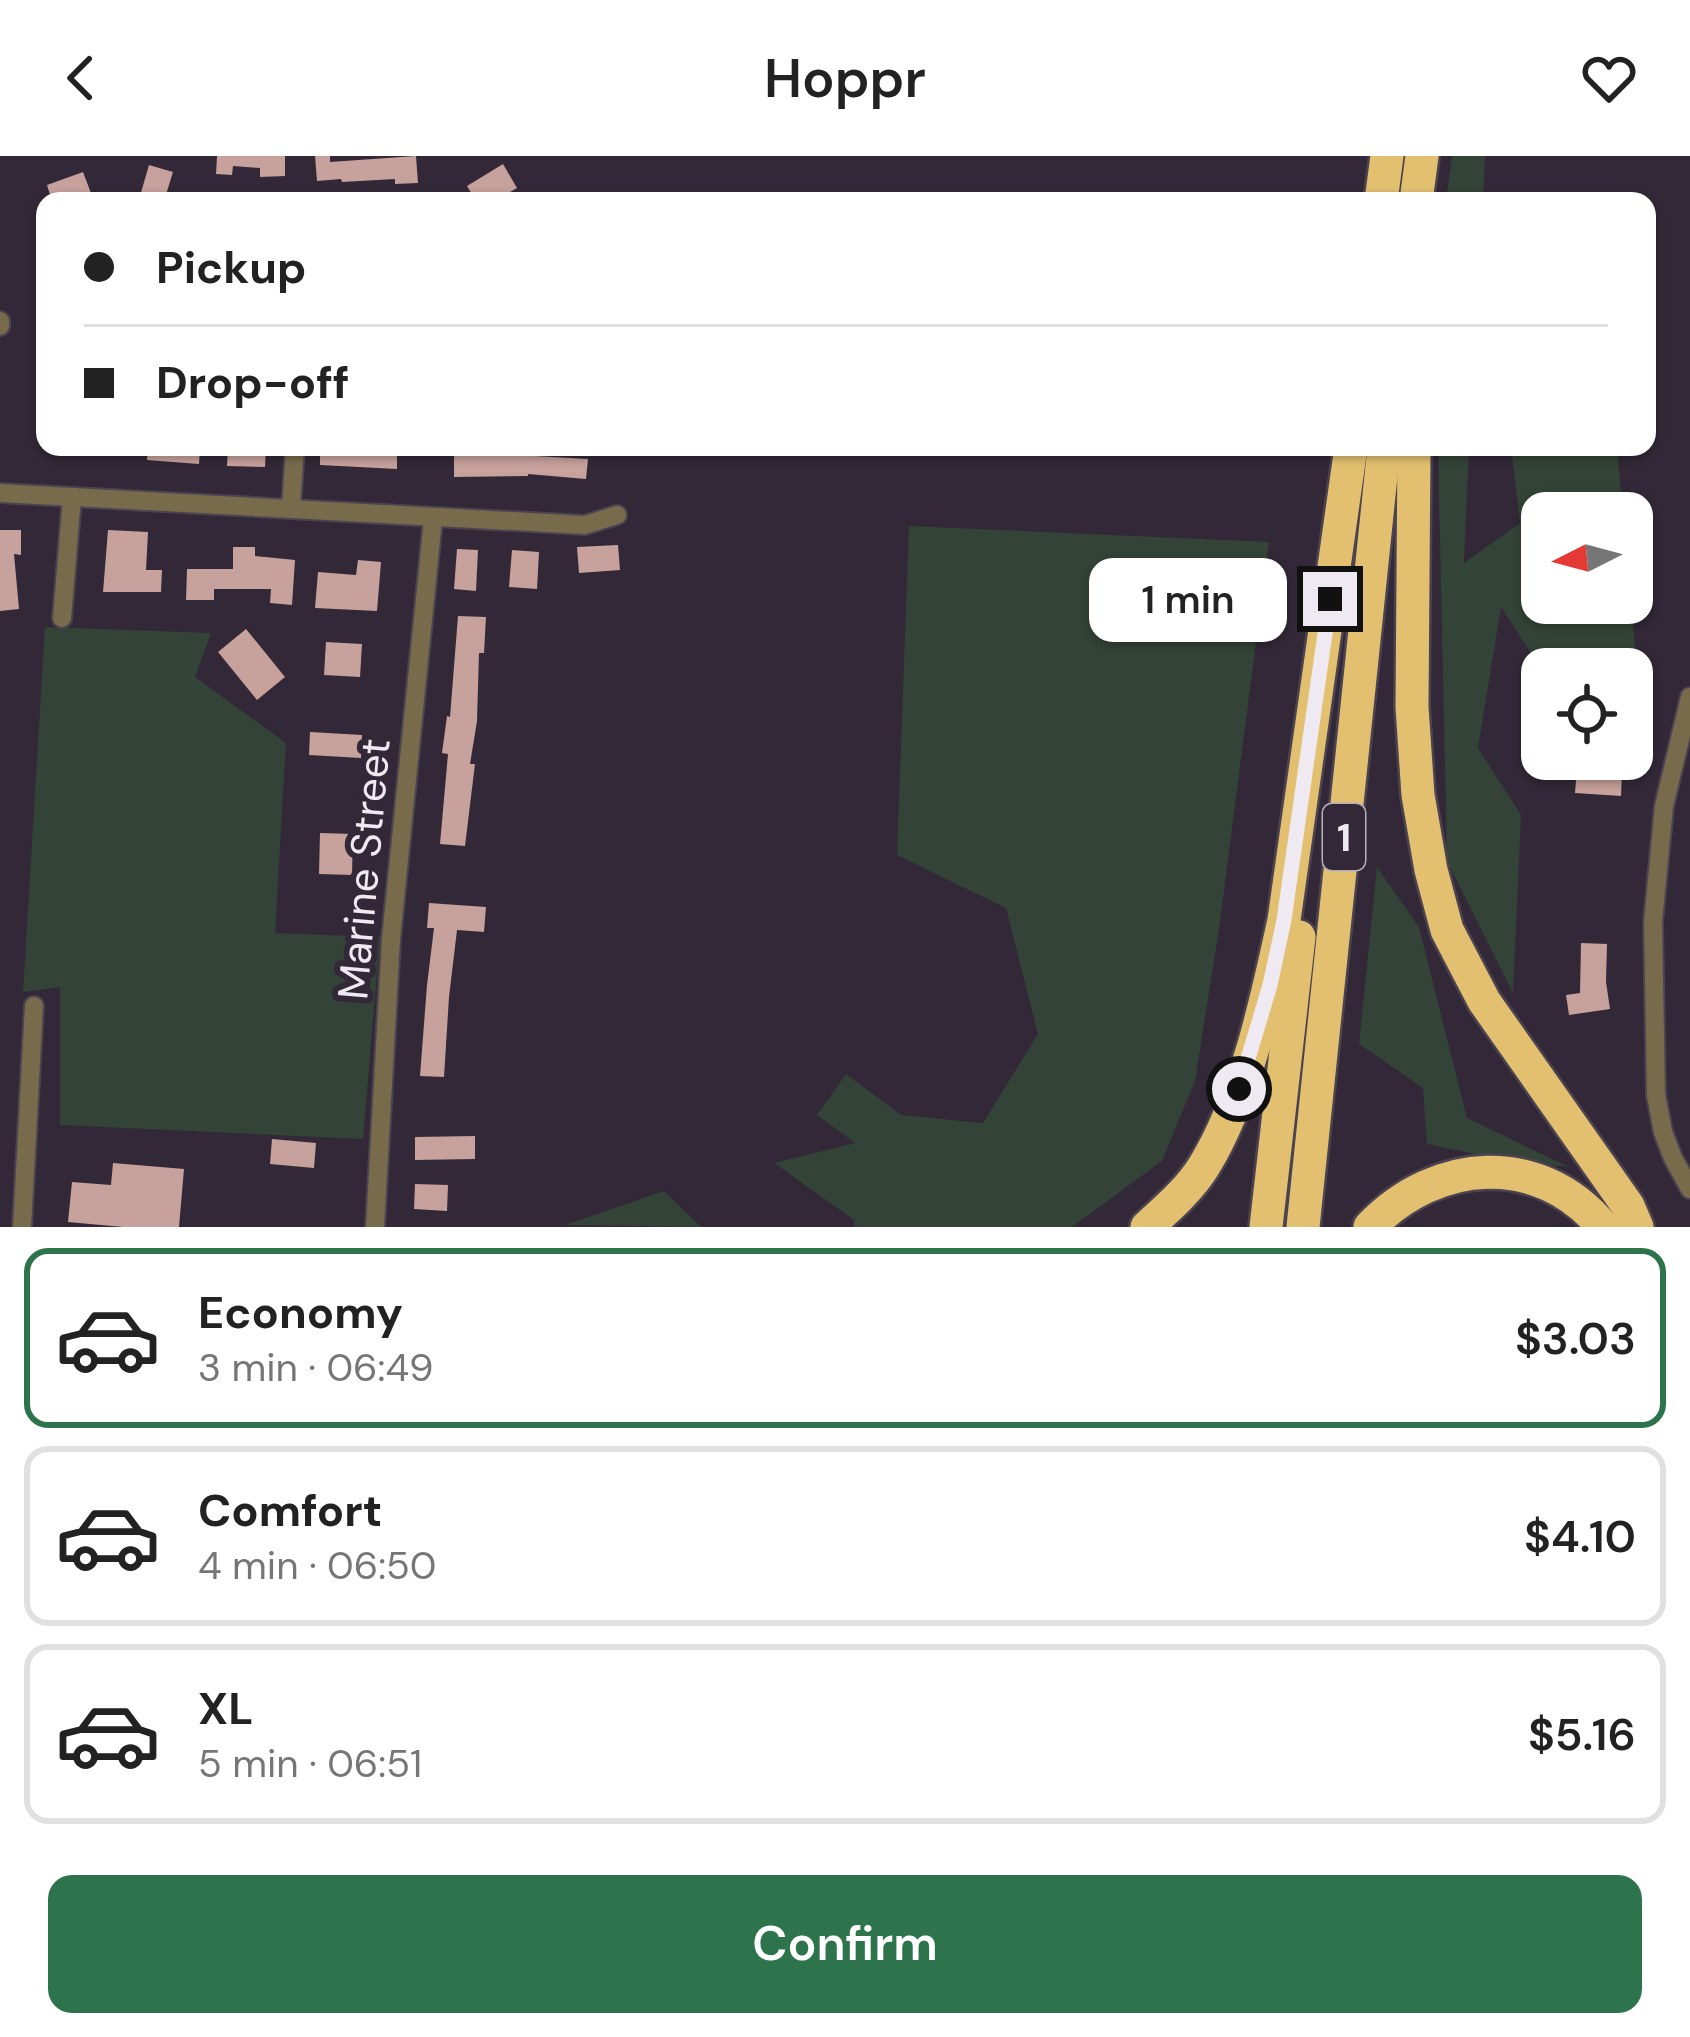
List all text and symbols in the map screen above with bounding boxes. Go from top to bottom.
text: Hoppr [764,43,926,114]
icon: back [48,45,114,111]
icon: heart [1576,45,1642,111]
text: Pickup [156,238,306,297]
text: Drop-off [156,353,350,412]
north arrow [1521,492,1653,624]
map controls [1521,492,1653,780]
callout: 1 min [1090,557,1288,641]
route end [1303,572,1357,626]
text: 1 min [1141,574,1235,625]
button: locate [1521,648,1653,780]
street label: Marine Street [325,736,403,1002]
road number: 1 [1323,804,1365,870]
route start [1212,1062,1266,1116]
text: Economy [198,1283,403,1342]
icon: car [54,1284,162,1392]
text: $3.03 [1515,1309,1636,1368]
text: 3 min · 06:49 [198,1342,434,1393]
text: Comfort [198,1481,382,1540]
icon: car [54,1482,162,1590]
text: $4.10 [1524,1507,1636,1566]
text: 4 min · 06:50 [198,1540,437,1591]
text: XL [198,1679,253,1738]
icon: car [54,1680,162,1788]
text: $5.16 [1528,1705,1636,1764]
text: 5 min · 06:51 [198,1738,422,1789]
button: Confirm [48,1875,1642,2013]

